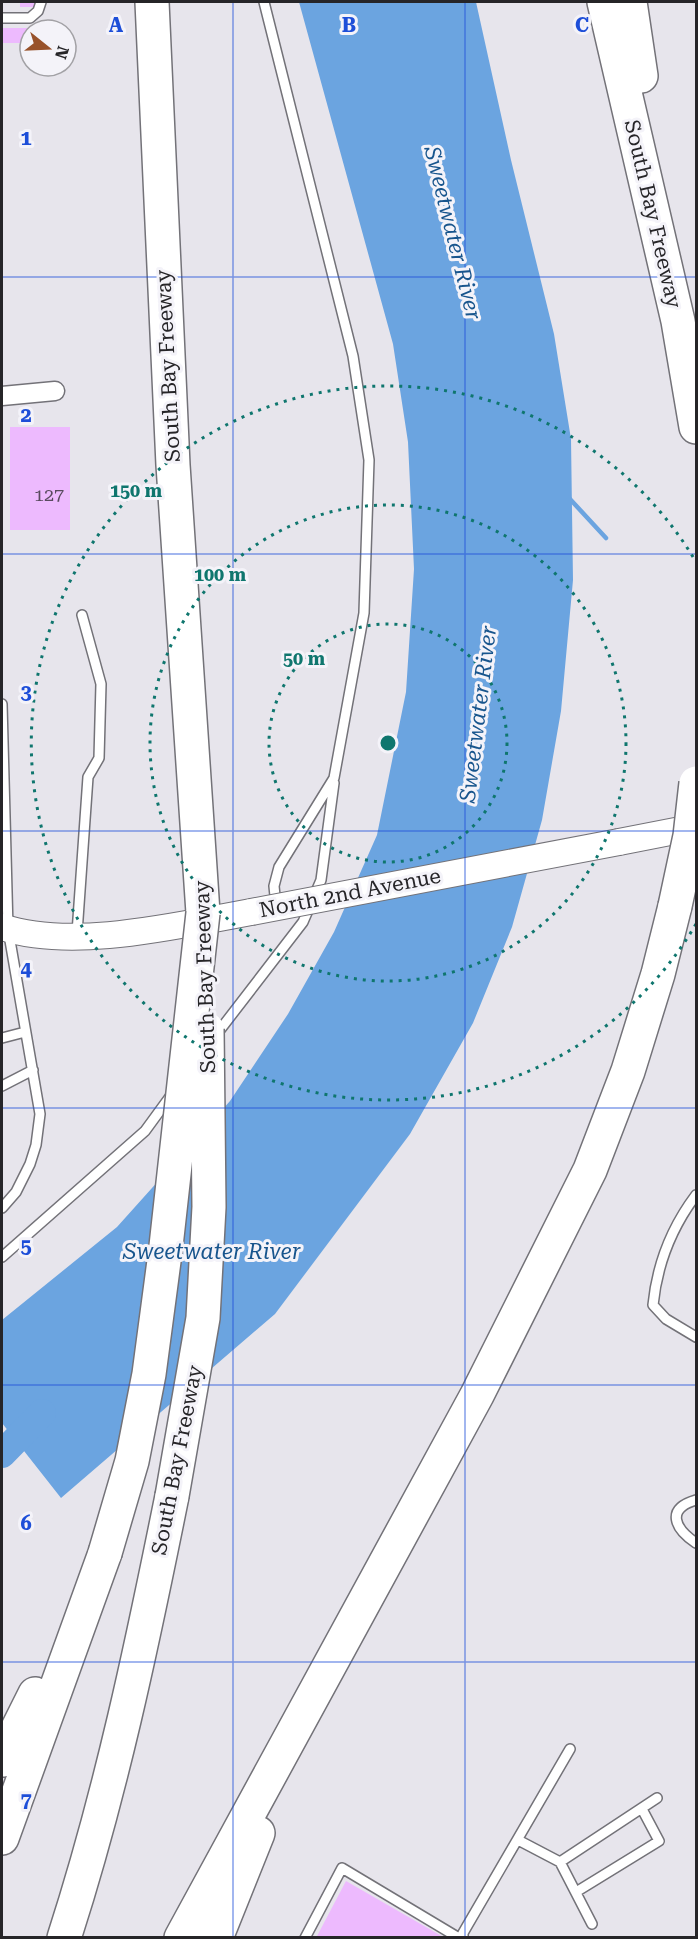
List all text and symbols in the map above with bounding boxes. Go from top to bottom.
text: A [109,13,124,37]
text: B [342,13,356,37]
text: C [575,13,589,37]
north arrow [18,18,78,78]
text: N [51,44,73,61]
street label: South Bay Freeway [620,117,687,311]
text: 1 [20,126,32,150]
water label: Sweetwater River [419,143,487,322]
street label: South Bay Freeway [151,269,185,463]
text: 2 [20,403,32,427]
text: 150 m [110,480,163,501]
house number: 127 [34,484,64,505]
text: 100 m [194,564,247,585]
water label: Sweetwater River [455,624,501,805]
text: 50 m [283,648,326,669]
text: 3 [20,680,32,704]
centre of rings [378,733,398,753]
street label: North 2nd Avenue [257,864,443,922]
street label: South Bay Freeway [190,880,220,1074]
text: 4 [20,957,32,981]
text: 5 [20,1234,32,1258]
water label: Sweetwater River [122,1239,301,1264]
street label: South Bay Freeway [147,1363,207,1557]
text: 6 [20,1511,32,1535]
text: 7 [20,1788,32,1812]

